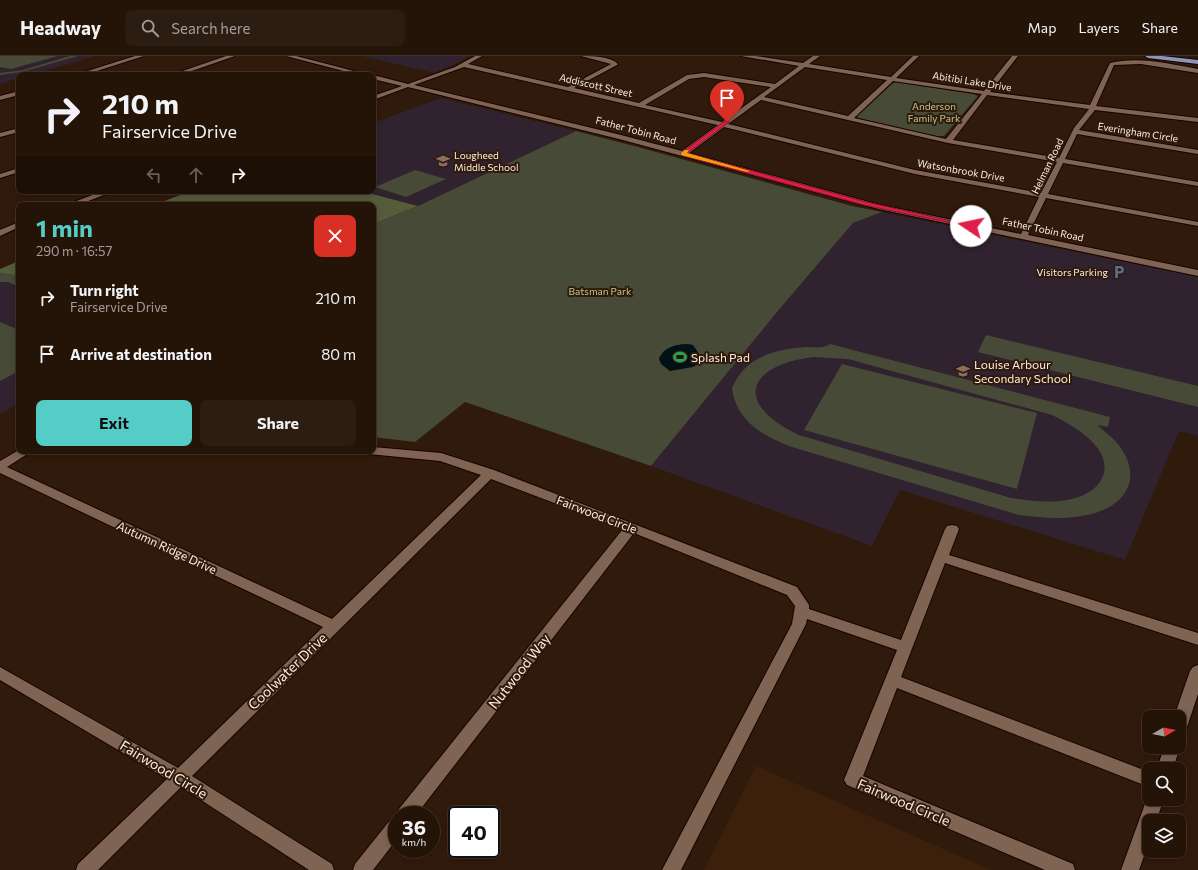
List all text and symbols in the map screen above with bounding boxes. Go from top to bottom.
search box [125,10,405,46]
text: Headway [20,16,101,39]
icon: search [139,17,161,39]
text: Search here [171,19,251,37]
text: Map [1028,19,1056,36]
text: Layers [1078,19,1120,36]
text: Share [1142,19,1178,36]
street label: Abitibi Lake Drive [932,69,1012,93]
street label: Addiscott Street [558,71,634,99]
pin [710,81,744,122]
text: 210 m [102,86,179,120]
icon: arrive [716,87,738,109]
icon: right [36,88,88,140]
park label: Anderson Family Park [908,100,961,124]
street label: Father Tobin Road [594,113,678,147]
text: Fairservice Drive [102,120,237,142]
street label: Everingham Circle [1097,120,1179,144]
street label: Helman Road [1028,136,1066,196]
place label: Lougheed Middle School [454,149,518,173]
school or university icon: Lougheed Middle School [435,153,451,169]
street label: Watsonbrook Drive [916,156,1006,184]
icon: left [143,164,165,186]
icon: ahead [185,164,207,186]
icon: right [227,164,249,186]
position arrow [950,205,992,247]
text: 1 min [36,213,93,242]
button: close [314,215,356,257]
street label: Father Tobin Road [1001,215,1085,244]
text: 290 m · 16:57 [36,243,112,259]
parking icon: Visitors Parking [1111,264,1127,280]
place label: Visitors Parking [1037,266,1109,278]
text: Turn right [70,281,139,299]
park label: Batsman Park [569,285,632,297]
icon: right [36,287,58,309]
text: 210 m [316,289,356,307]
text: Fairservice Drive [70,299,167,315]
icon: arrive [36,343,58,365]
text: Arrive at destination [70,345,212,363]
text: 80 m [321,345,356,363]
sports icon: Splash Pad [672,349,688,365]
place label: Splash Pad [691,350,750,364]
place label: Louise Arbour Secondary School [974,357,1071,385]
school or university icon: Louise Arbour Secondary School [955,363,971,379]
button: Exit [36,400,192,446]
button: Share [200,400,356,446]
street label: Fairwood Circle [555,492,639,536]
street label: Autumn Ridge Drive [115,518,219,576]
street label: Coolwater Drive [244,629,330,713]
street label: Nutwood Way [484,630,554,712]
north arrow [1142,710,1186,754]
map controls [1142,710,1186,858]
street label: Fairwood Circle [117,736,211,802]
button: search [1142,762,1186,806]
street label: Fairwood Circle [855,775,953,829]
speed limit sign: 40 [448,806,500,858]
button: layers [1142,814,1186,858]
text: 36 [402,815,426,839]
text: km/h [402,836,426,848]

